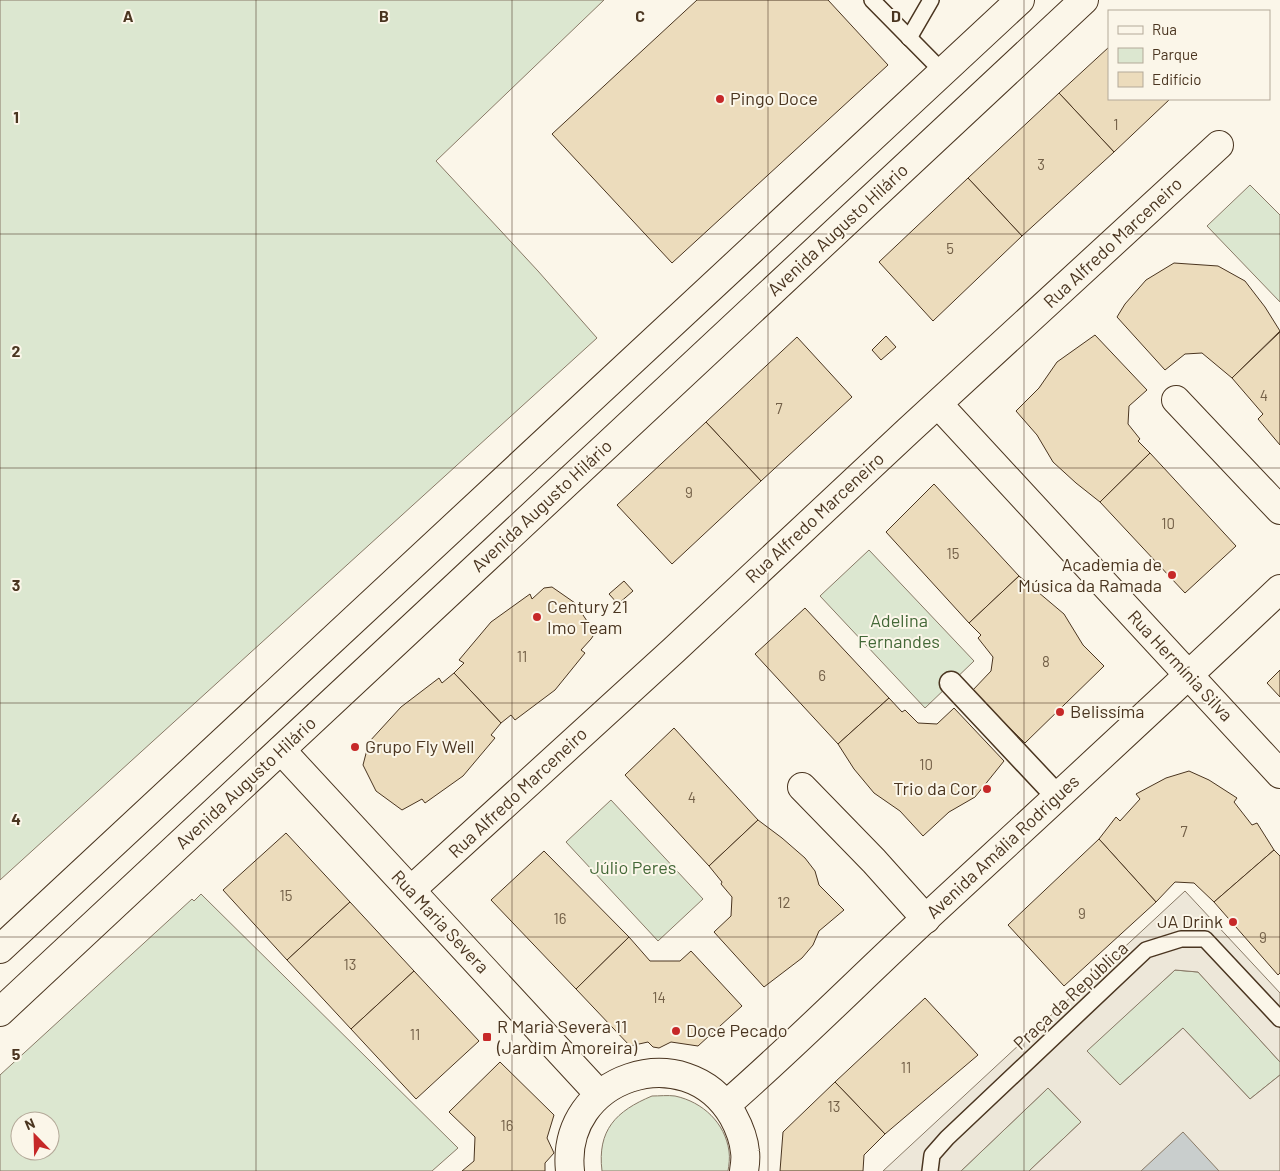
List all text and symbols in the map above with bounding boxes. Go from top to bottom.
text: A [123,6,134,25]
text: B [379,6,389,25]
text: C [635,6,645,25]
text: D [891,6,901,25]
legend [1108,10,1270,100]
text: Rua [1152,20,1177,38]
text: Parque [1152,45,1198,63]
text: Edifício [1152,70,1201,88]
place label: Pingo Doce [730,87,818,109]
marker: Pingo Doce [714,93,726,105]
text: 1 [13,107,19,126]
house number: 1 [1113,115,1119,133]
house number: 3 [1037,155,1045,173]
street label: Avenida Augusto Hilário [763,158,912,300]
street label: Rua Alfredo Marceneiro [1038,172,1186,312]
house number: 5 [946,239,954,257]
text: 2 [12,341,21,360]
house number: 4 [1260,386,1268,404]
house number: 7 [775,399,783,417]
street label: Avenida Augusto Hilário [467,434,616,576]
street label: Rua Alfredo Marceneiro [740,447,888,587]
house number: 9 [685,483,693,501]
house number: 10 [1161,514,1175,532]
house number: 15 [947,544,959,562]
place label: Academia de Música da Ramada [1018,553,1162,596]
marker: Academia de Música da Ramada [1166,569,1178,581]
text: 3 [12,575,20,594]
place label: Century 21 Imo Team [547,595,628,638]
street label: Rua Hermínia Silva [1124,605,1238,725]
park label: Adelina Fernandes [858,609,940,652]
marker: Century 21 Imo Team [531,611,543,623]
house number: 11 [517,647,527,665]
house number: 8 [1042,652,1050,670]
house number: 6 [818,666,826,684]
place label: Belissíma [1070,700,1145,722]
marker: Belissíma [1054,706,1066,718]
street label: Avenida Augusto Hilário [171,711,320,853]
street label: Rua Alfredo Marceneiro [443,722,591,862]
place label: Grupo Fly Well [365,735,475,757]
marker: Grupo Fly Well [349,741,361,753]
house number: 10 [919,755,933,773]
street label: Avenida Amália Rodrigues [921,770,1083,923]
place label: Trio da Cor [893,777,977,799]
marker: Trio da Cor [981,783,993,795]
house number: 4 [688,788,696,806]
text: 4 [11,809,21,828]
house number: 7 [1180,822,1188,840]
park label: Júlio Peres [590,856,676,878]
street label: Rua Maria Severa [387,865,494,977]
house number: 15 [280,886,292,904]
house number: 12 [777,893,791,911]
house number: 9 [1078,904,1086,922]
house number: 16 [554,909,566,927]
place label: JA Drink [1157,910,1223,932]
marker: JA Drink [1227,916,1239,928]
house number: 9 [1259,928,1267,946]
street label: Praça da República [1009,937,1132,1054]
house number: 13 [344,955,356,973]
house number: 14 [652,988,666,1006]
place label: R Maria Severa 11 (Jardim Amoreira) [496,1015,638,1058]
place label: Doce Pecado [686,1019,788,1041]
house number: 11 [410,1025,420,1043]
marker: Doce Pecado [670,1025,682,1037]
marker: R Maria Severa 11 (Jardim Amoreira) [481,1031,493,1043]
text: 5 [12,1044,21,1063]
house number: 11 [901,1058,911,1076]
house number: 13 [828,1097,840,1115]
north arrow [10,1111,60,1161]
text: N [22,1114,37,1133]
house number: 16 [501,1116,513,1134]

